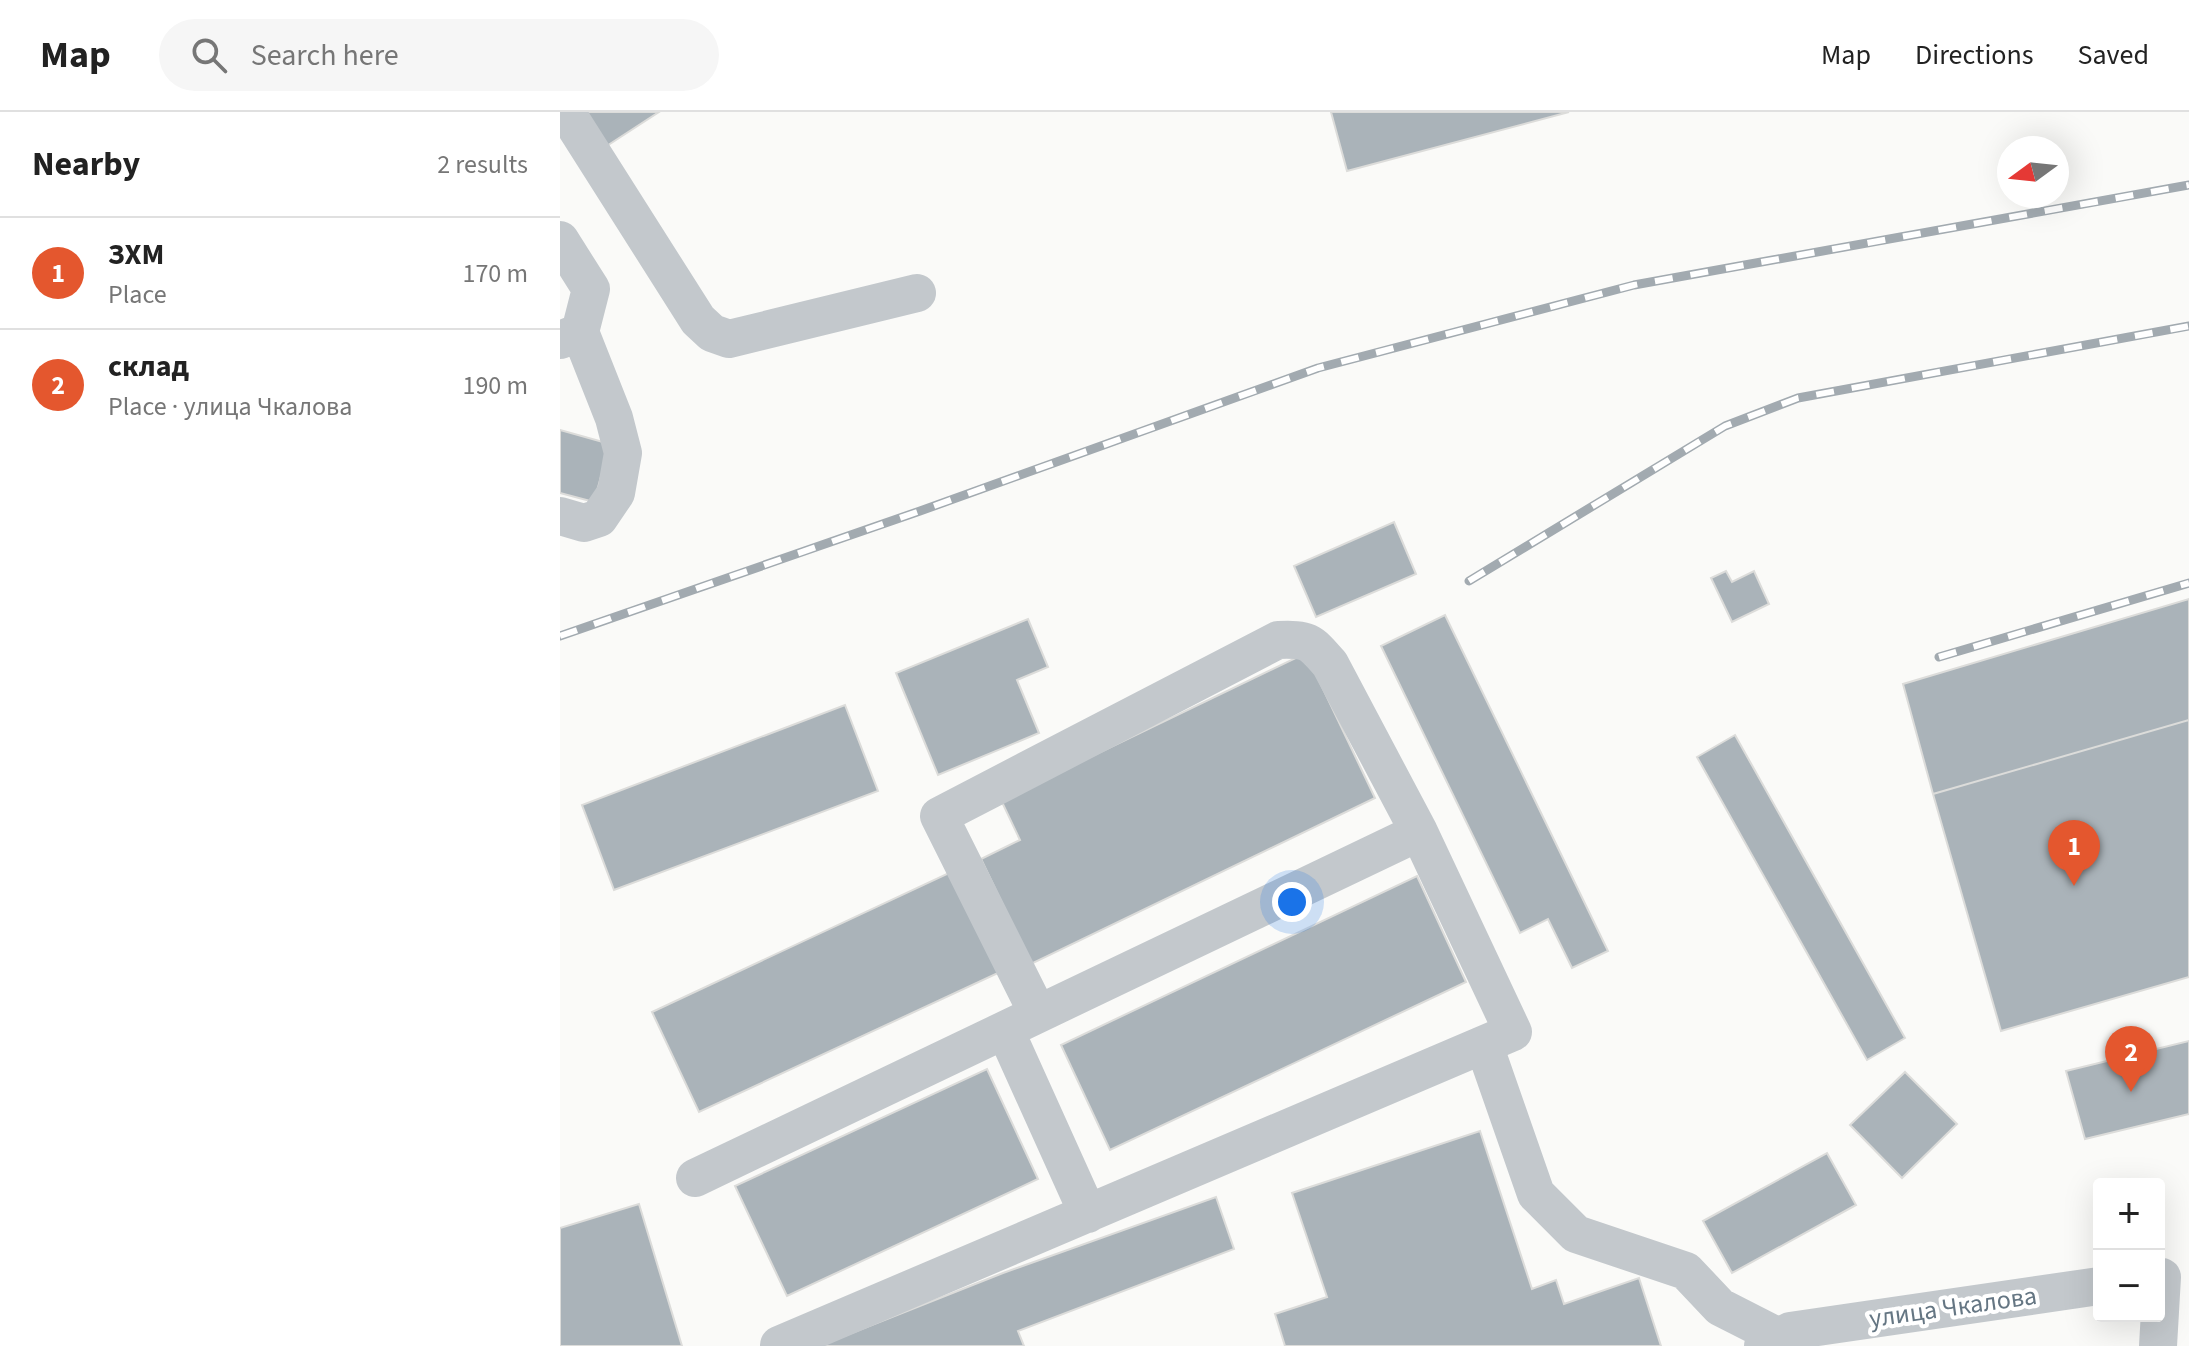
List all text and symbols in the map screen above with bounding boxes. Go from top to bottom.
search box [159,19,719,91]
text: Map [40,28,111,82]
icon: search [187,33,231,77]
text: Search here [251,34,399,77]
text: Map [1821,35,1871,75]
text: Directions [1915,35,2034,75]
text: Saved [2078,35,2149,75]
north arrow [1997,136,2069,208]
text: Nearby [32,140,140,189]
text: 2 results [437,146,528,183]
text: ЗХМ [108,233,164,276]
text: 1 [51,255,65,292]
text: 170 m [462,255,528,292]
text: Place [108,276,167,313]
text: склад [108,345,189,388]
text: 2 [51,367,65,404]
text: 190 m [462,367,528,404]
text: Place · улица Чкалова [108,388,352,425]
pin: 1 [2048,820,2100,886]
your location [1272,882,1312,922]
pin: 2 [2105,1026,2157,1092]
map controls [2093,1178,2165,1322]
button: + [2093,1178,2165,1250]
button: − [2093,1250,2165,1322]
street label: улица Чкалова [1867,1277,2039,1337]

